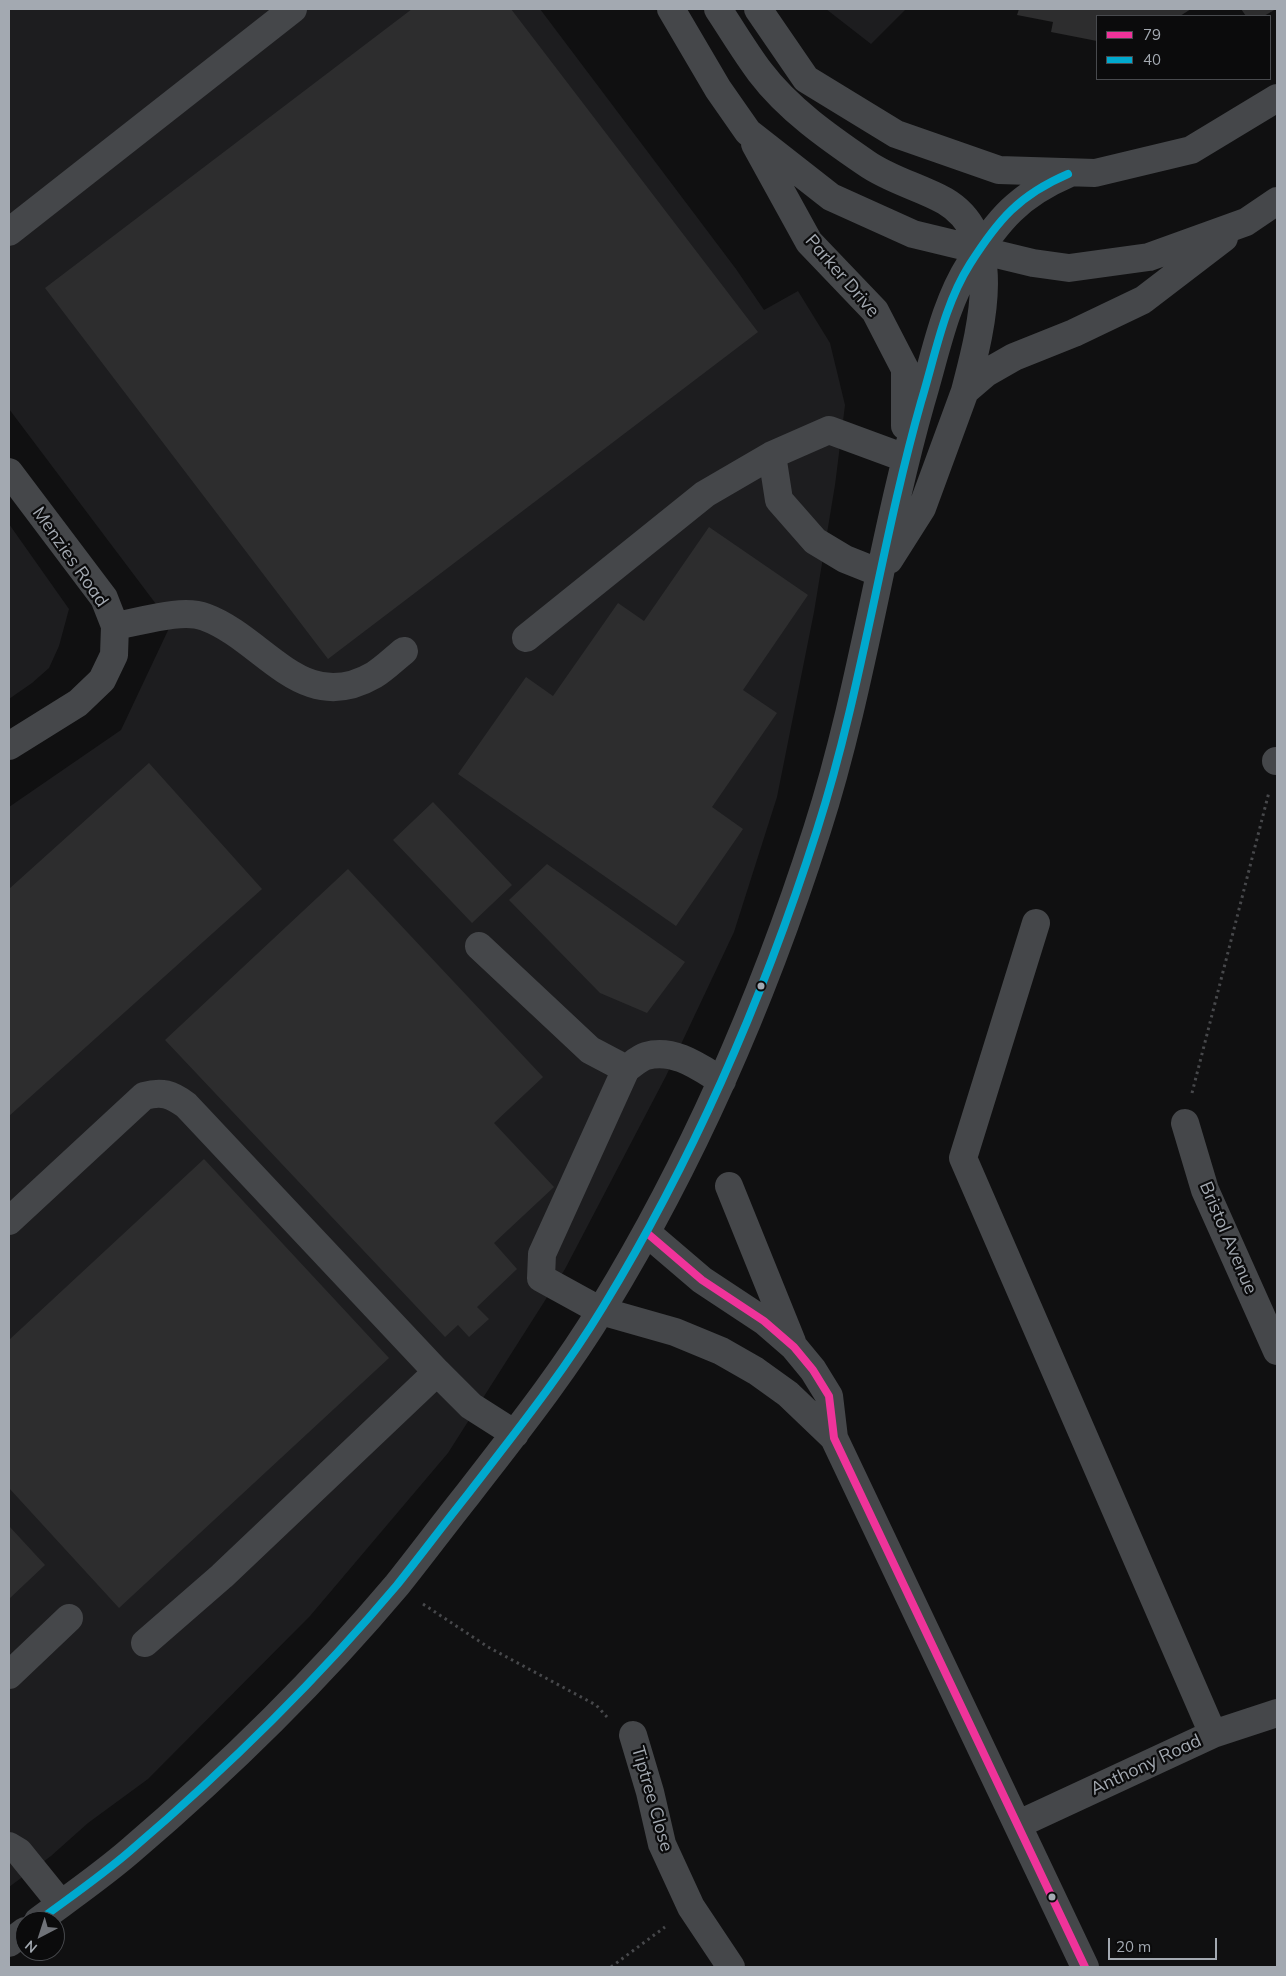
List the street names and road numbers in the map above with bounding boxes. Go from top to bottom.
street label: Parker Drive [800,230,884,322]
street label: Menzies Road [28,503,112,611]
street label: Bristol Avenue [1195,1179,1261,1297]
street label: Anthony Road [1087,1730,1205,1800]
street label: Tiptree Close [627,1744,677,1854]

